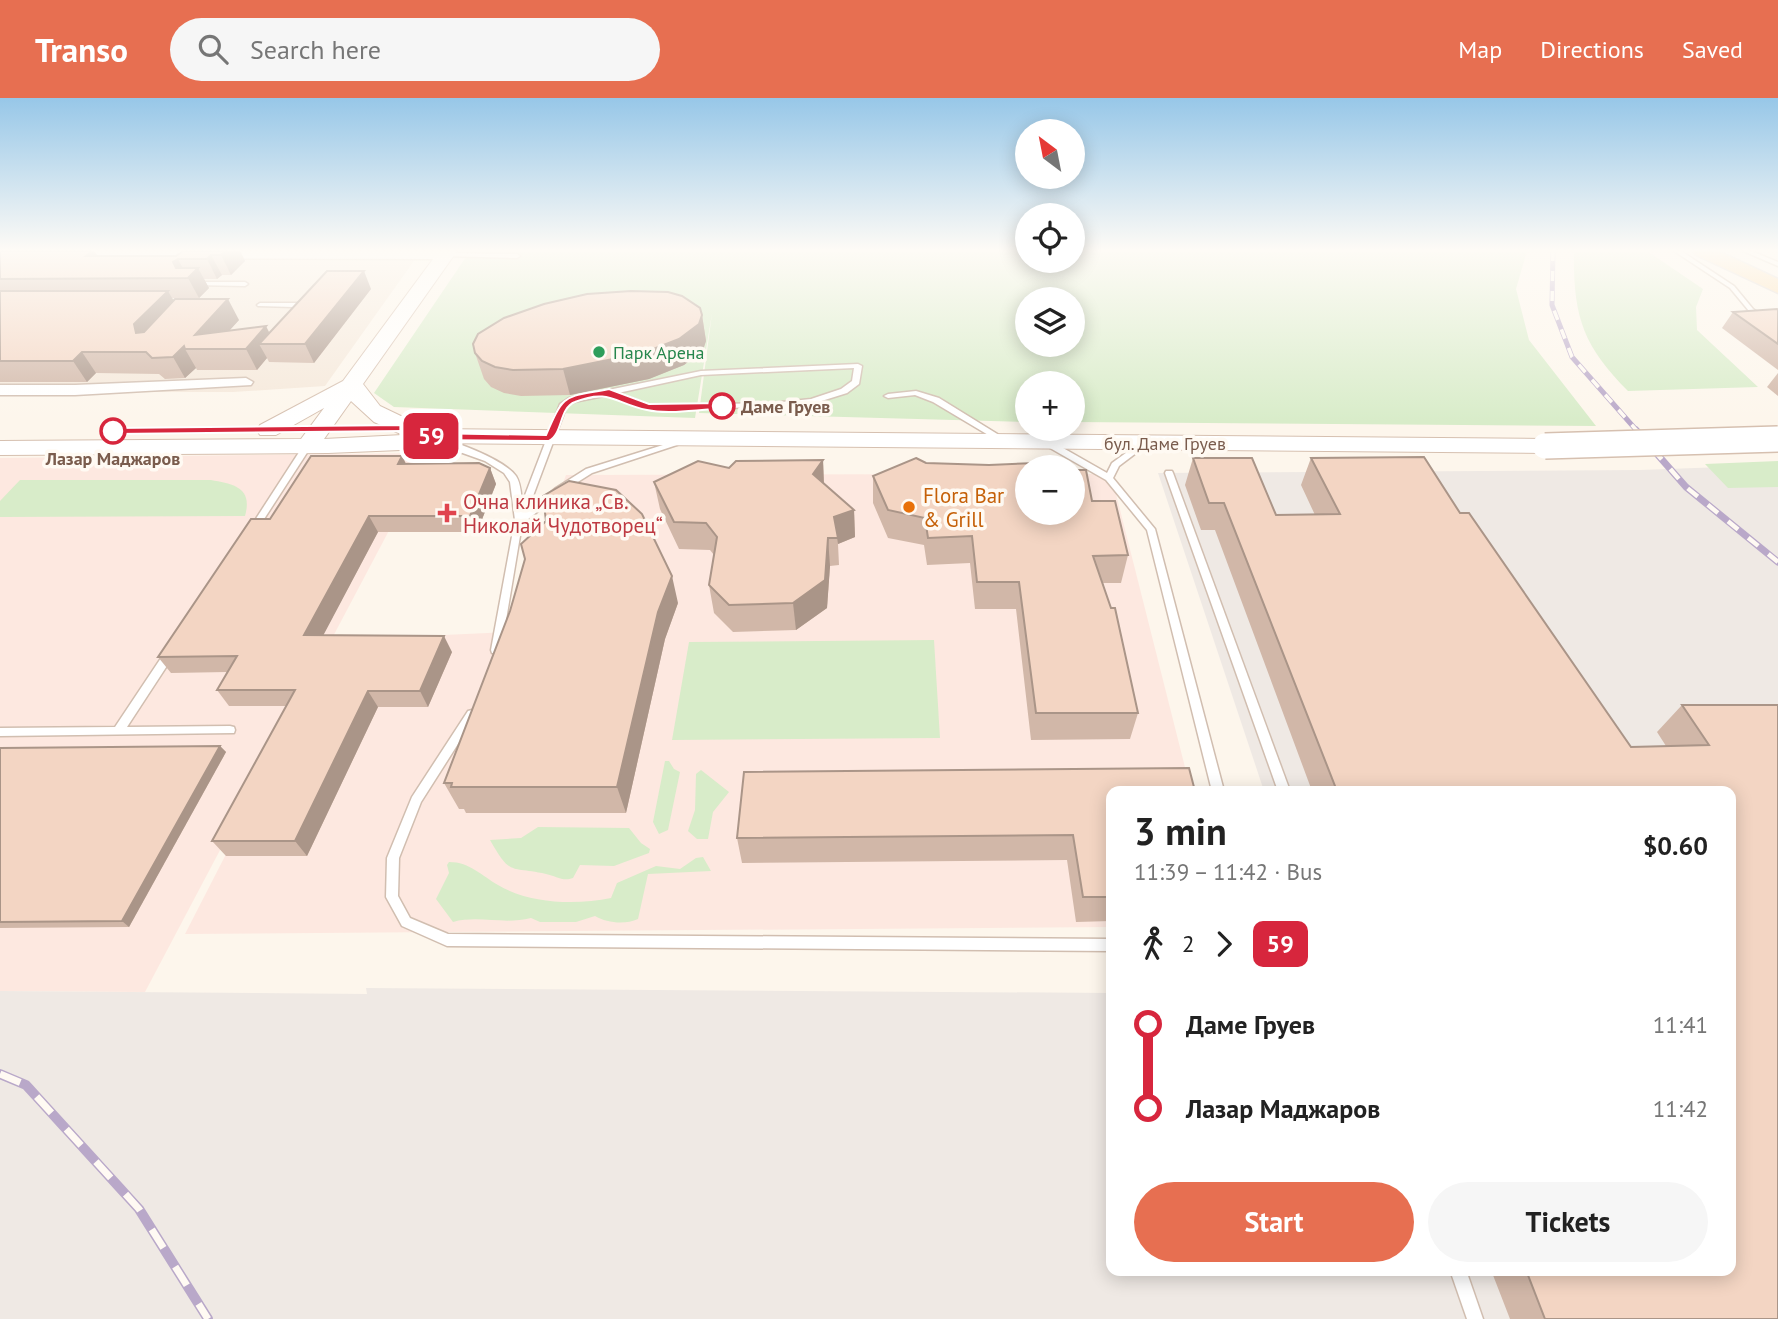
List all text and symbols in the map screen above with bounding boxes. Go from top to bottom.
search box [170,18,660,81]
text: Transo [35,28,128,71]
icon: search [194,30,232,68]
text: Search here [250,33,381,66]
text: Map [1458,34,1502,65]
text: Directions [1540,34,1644,65]
text: Saved [1682,34,1743,65]
north arrow [1015,119,1085,189]
map controls [1015,119,1085,525]
button: locate [1015,203,1085,273]
button: layers [1015,287,1085,357]
place label: Парк Арена [613,341,704,364]
marker: Парк Арена [591,344,607,360]
button: + [1015,371,1085,441]
marker: Даме Груев [709,393,735,419]
place label: Даме Груев [741,395,830,418]
line badge: 59 [400,413,462,459]
marker: Лазар Маджаров [100,418,126,444]
text: 59 [417,420,445,451]
street label: бул. Даме Груев [1104,432,1226,455]
place label: Лазар Маджаров [45,447,180,470]
button: − [1015,455,1085,525]
place label: Flora Bar & Grill [923,482,1004,533]
place label: Oчна клиника „Св. Николай Чудотворец“ [463,488,663,539]
marker: Flora Bar & Grill [901,499,917,515]
marker: Oчна клиника „Св. Николай Чудотворец“ [437,503,457,523]
text: 3 min [1134,806,1227,855]
text: $0.60 [1643,829,1708,862]
text: 11:39 – 11:42 · Bus [1134,857,1322,886]
icon: walk [1134,925,1172,963]
icon: forward [1205,925,1243,963]
text: 59 [1267,928,1294,959]
text: 2 [1182,929,1195,958]
text: Даме Груев [1186,1008,1315,1041]
text: 11:41 [1653,1010,1708,1039]
text: Лазар Маджаров [1186,1092,1380,1125]
text: 11:42 [1653,1094,1708,1123]
button: Start [1134,1182,1414,1262]
button: Tickets [1428,1182,1708,1262]

